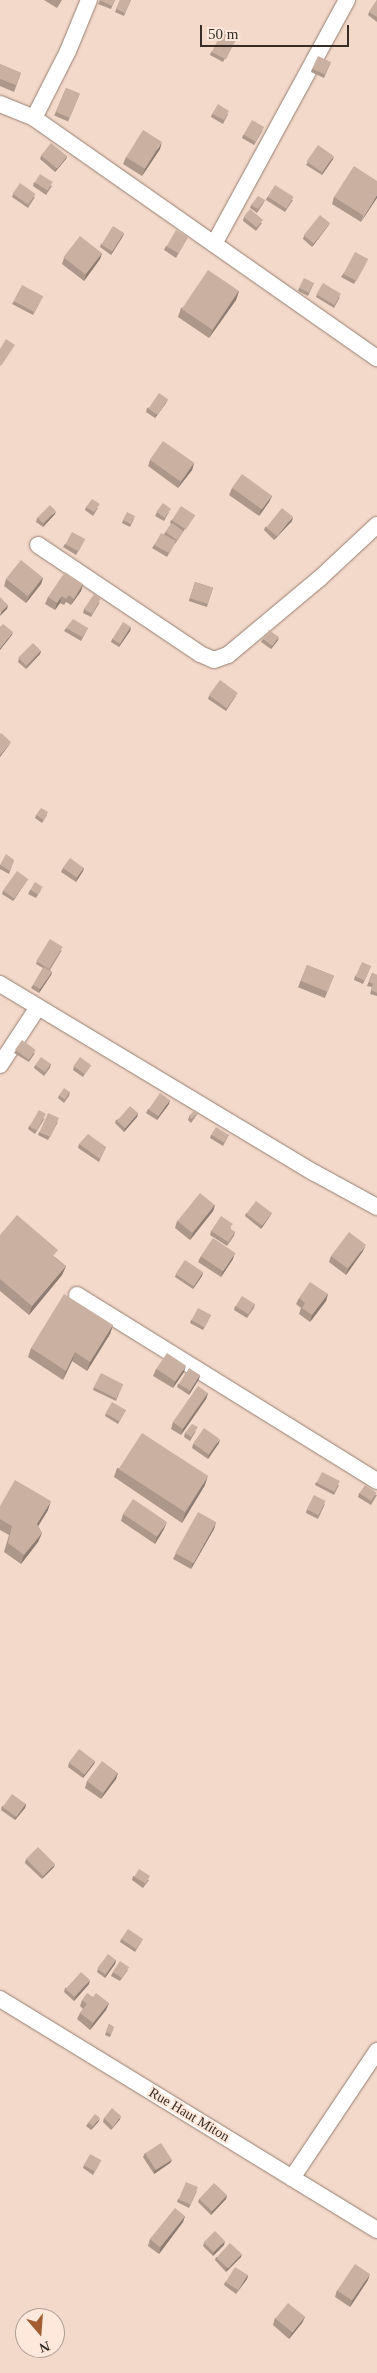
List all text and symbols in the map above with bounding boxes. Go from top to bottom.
scale bar [202,15,351,47]
text: 50 m [208,26,238,42]
street label: Rue Haut Miton [146,2084,232,2146]
north arrow [15,2308,65,2358]
text: N [37,2338,52,2355]

